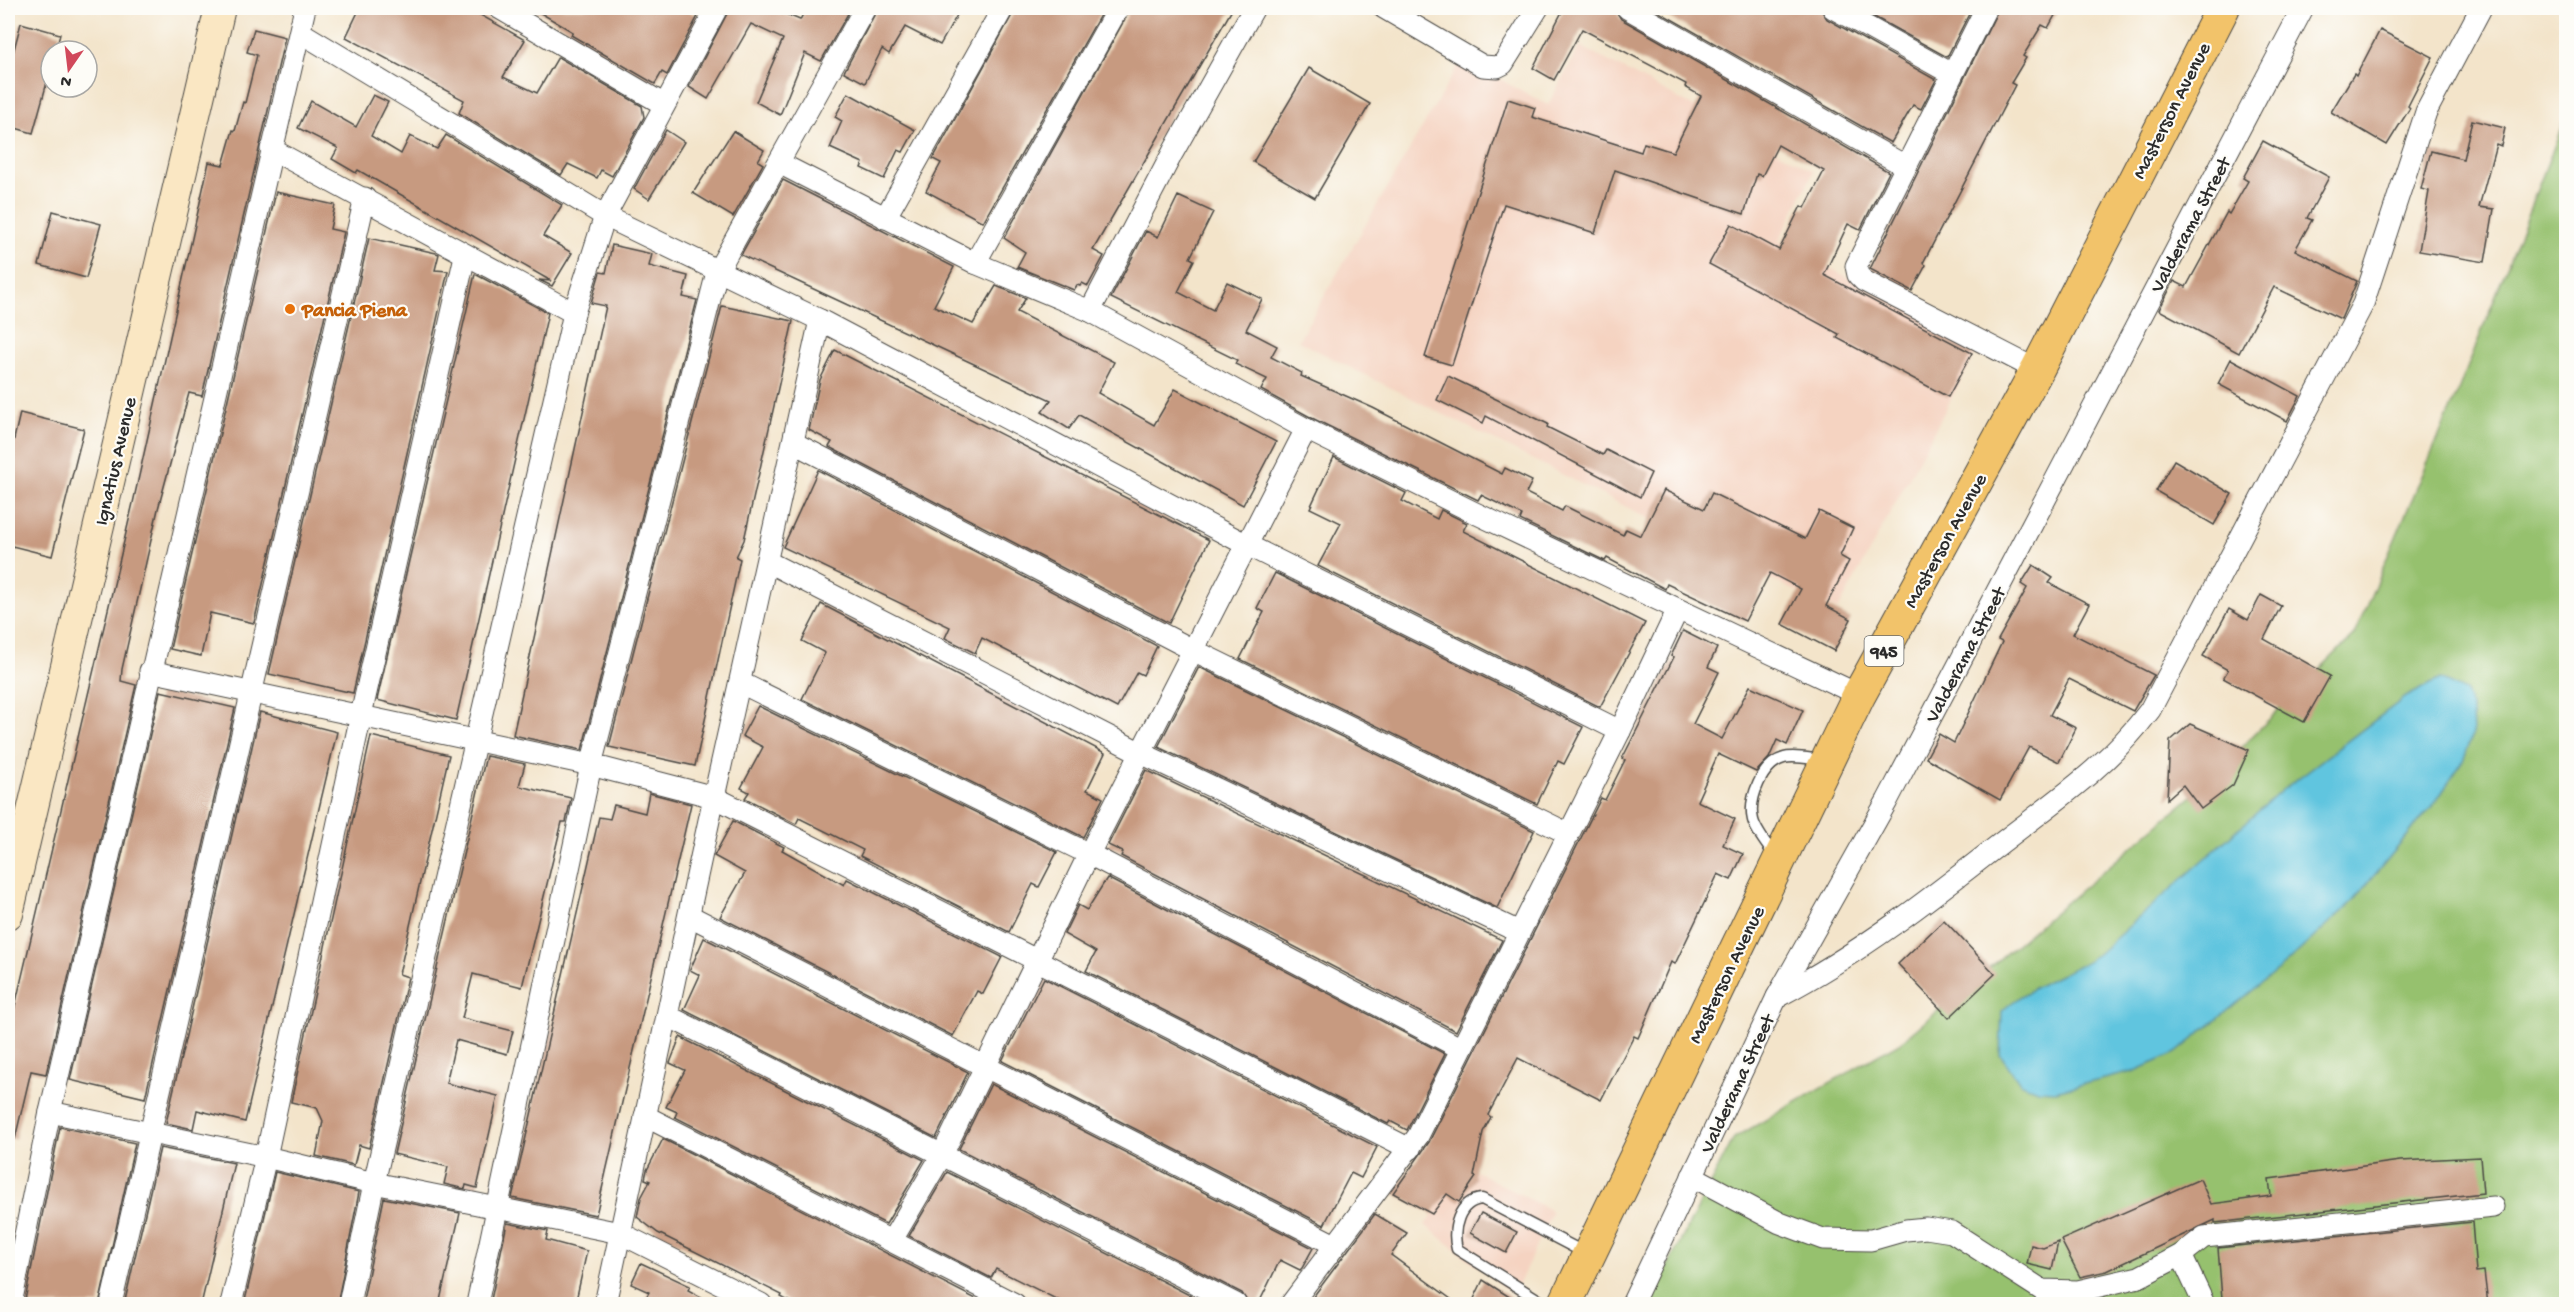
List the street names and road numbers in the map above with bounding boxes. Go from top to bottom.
street label: Masterson Avenue [2129,39,2218,184]
street label: Valderama Street [2146,152,2238,298]
street label: Ignatius Avenue [91,395,143,528]
street label: Masterson Avenue [1901,470,1994,613]
street label: Valderama Street [1921,582,2013,728]
road number: 945 [1864,636,1904,666]
street label: Masterson Avenue [1685,902,1772,1048]
street label: Valderama Street [1697,1010,1782,1158]

